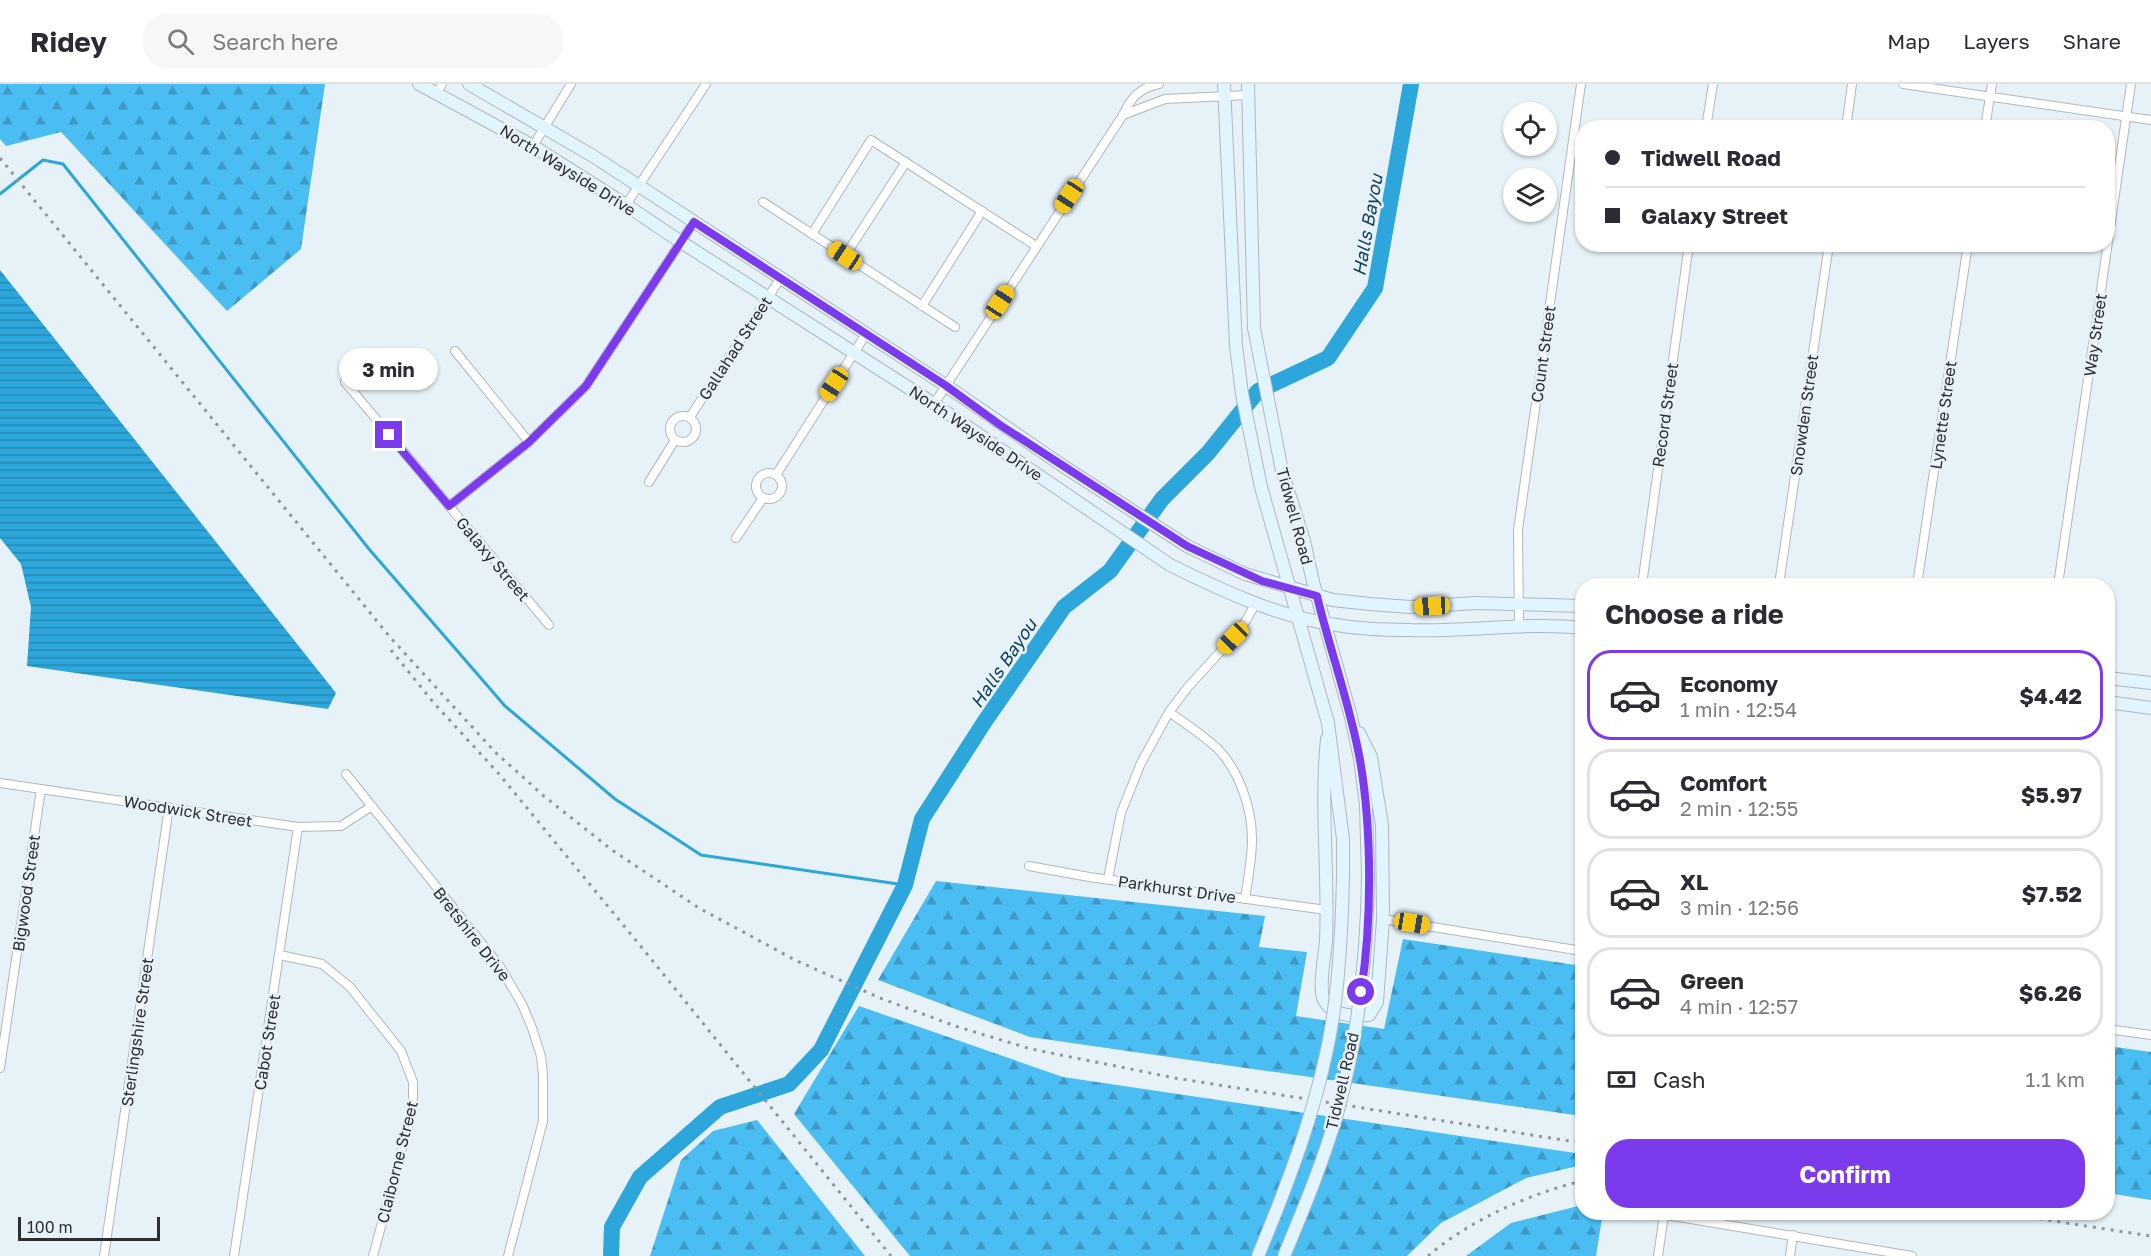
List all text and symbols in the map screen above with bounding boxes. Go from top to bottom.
search box [143,14,563,68]
text: Ridey [30,25,107,58]
icon: search [164,25,197,58]
text: Search here [212,28,338,55]
text: Map [1887,28,1930,54]
text: Layers [1963,28,2030,54]
text: Share [2063,28,2121,54]
map controls [1503,102,1557,222]
button: locate [1503,102,1557,156]
street label: North Wayside Drive [496,120,640,220]
text: Tidwell Road [1641,144,1781,171]
button: layers [1503,168,1557,222]
water label: Halls Bayou [1347,171,1387,277]
car [1052,176,1086,216]
text: Galaxy Street [1641,202,1788,229]
car [825,239,865,273]
car [983,282,1017,322]
street label: Gallahad Street [694,292,776,404]
street label: Way Street [2079,292,2111,378]
street label: Count Street [1526,304,1560,404]
callout: 3 min [340,348,438,390]
street label: Snowden Street [1786,353,1822,477]
text: 3 min [362,357,415,381]
street label: Lynette Street [1925,360,1961,470]
street label: Record Street [1648,361,1682,469]
car [817,364,851,404]
street label: North Wayside Drive [906,381,1046,485]
route end [375,421,402,448]
street label: Tidwell Road [1272,465,1318,567]
street label: Galaxy Street [452,513,534,605]
car [1414,596,1450,616]
text: Choose a ride [1605,598,1784,630]
water label: Halls Bayou [965,613,1041,712]
car [1214,619,1252,657]
icon: car [1608,668,1662,722]
text: Economy [1680,670,1778,697]
text: $4.42 [2019,682,2082,709]
text: 1 min · 12:54 [1680,697,1797,721]
icon: car [1608,767,1662,821]
text: Comfort [1680,769,1767,796]
text: $5.97 [2021,781,2082,808]
street label: Woodwick Street [122,791,254,831]
text: 2 min · 12:55 [1680,796,1798,820]
street label: Bigwood Street [8,833,44,953]
icon: car [1608,866,1662,920]
text: XL [1680,868,1708,895]
street label: Parkhurst Drive [1117,871,1237,907]
text: $7.52 [2021,880,2082,907]
street label: Bretshire Drive [429,883,515,985]
text: 3 min · 12:56 [1680,895,1799,919]
car [1393,911,1431,935]
street label: Sterlingshire Street [117,956,157,1108]
icon: car [1608,965,1662,1019]
text: Green [1680,967,1744,994]
route start [1347,978,1374,1005]
text: $6.26 [2019,979,2082,1006]
street label: Cabot Street [250,992,284,1092]
text: 4 min · 12:57 [1680,994,1798,1018]
street label: Tidwell Road [1321,1030,1363,1132]
icon: cash [1605,1063,1638,1096]
text: Cash [1653,1066,1706,1093]
text: 1.1 km [2026,1067,2085,1091]
street label: Claiborne Street [372,1099,422,1225]
button: Confirm [1605,1139,2085,1208]
scale bar [18,1214,160,1242]
text: 100 m [27,1217,73,1237]

